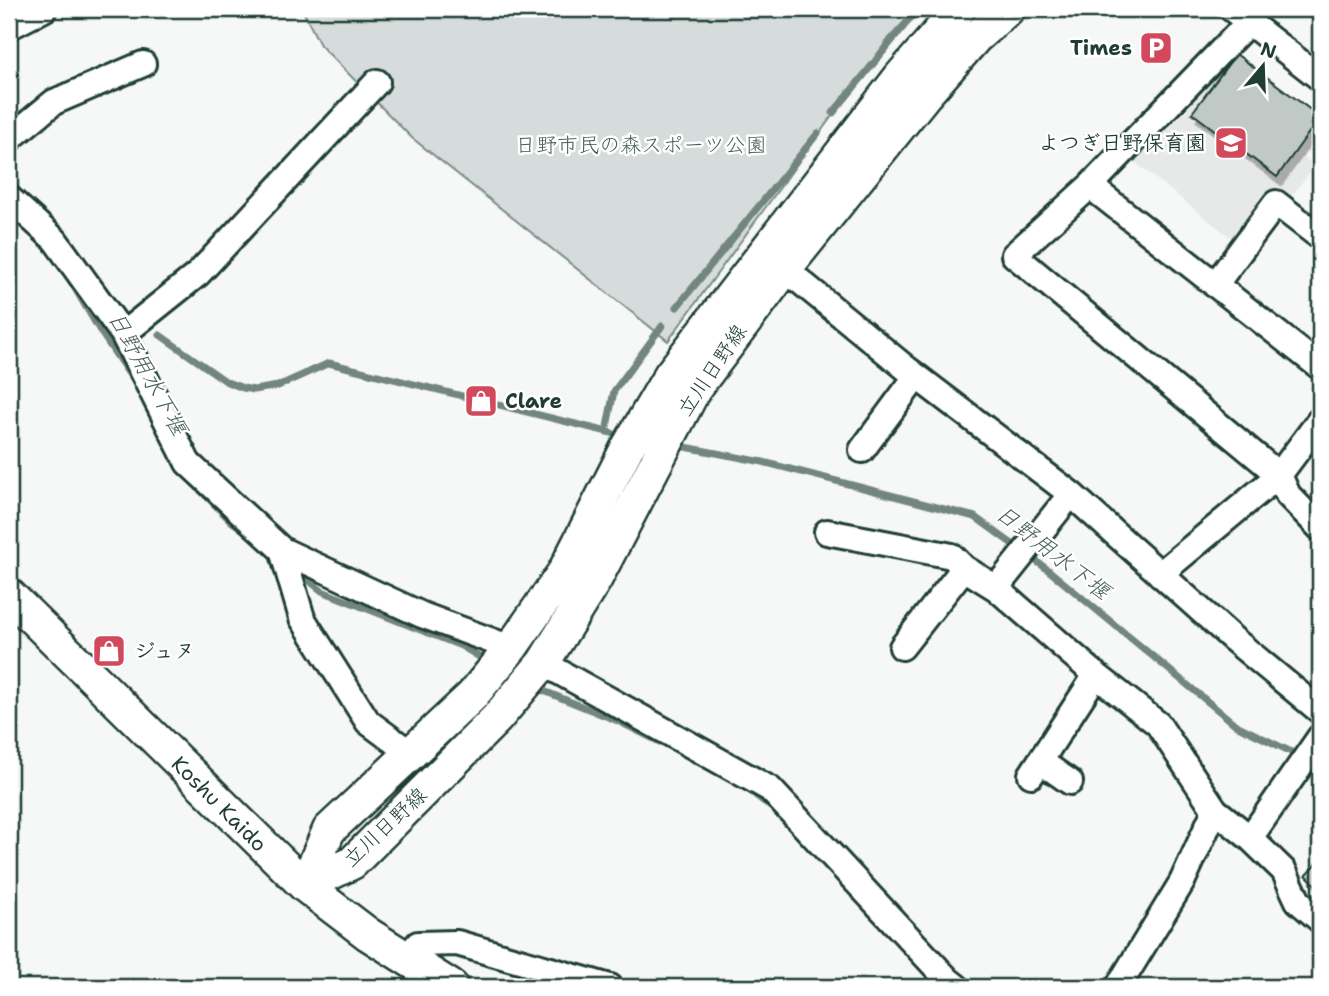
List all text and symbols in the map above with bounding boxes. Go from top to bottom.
parking icon: Times [1137,29,1175,67]
north arrow [1228,32,1298,102]
place label: Times [1070,34,1132,62]
text: N [1257,36,1280,65]
school or university icon: よつぎ日野保育園 [1212,124,1250,162]
place label: よつぎ日野保育園 [1038,129,1206,157]
park label: 日野市民の森スポーツ公園 [515,131,767,159]
water label: 日野用水下堰 [101,305,196,443]
street label: 立川日野線 [671,319,753,421]
shop icon: Clare [462,382,500,420]
place label: Clare [505,387,562,415]
water label: 日野用水下堰 [989,498,1119,608]
shop icon: ジュヌ [90,632,128,670]
place label: ジュヌ [134,637,195,665]
street label: Koshu Kaido [165,750,273,858]
street label: 立川日野線 [337,781,433,873]

